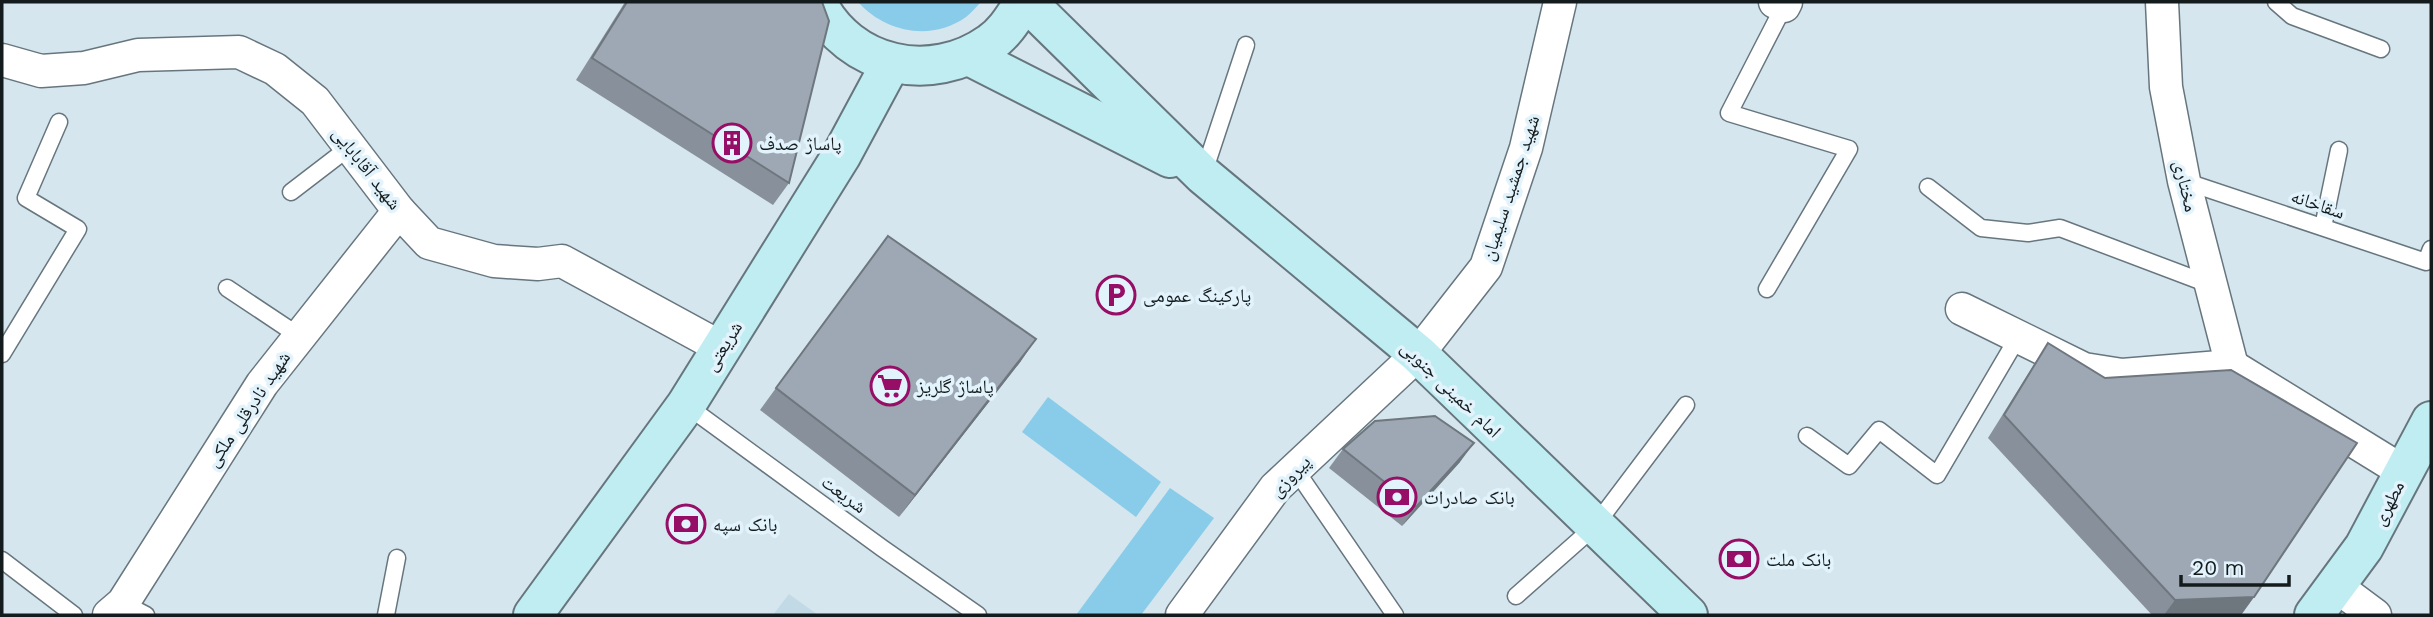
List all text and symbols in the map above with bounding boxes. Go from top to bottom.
street label: شهید جمشید سلیمیان [1476,112,1544,264]
street label: شهید آقابابایی [327,122,407,214]
building icon: پاساژ صدف [711,122,753,164]
place label: پاساژ صدف [759,132,842,155]
street label: مختاری [2169,158,2203,214]
street label: سقاخانه [2288,184,2348,224]
parking icon: پارکینگ عمومی [1095,274,1137,316]
place label: پارکینگ عمومی [1143,284,1251,307]
street label: شریعتی [699,317,747,375]
street label: امام خمینی جنوبی [1395,335,1506,444]
street label: شهید نادرقلی ملکی [201,347,295,471]
supermarket icon: پاساژ گلریز [869,365,911,407]
place label: پاساژ گلریز [916,375,994,398]
street label: پیروزی [1265,450,1315,502]
street label: شریعت [817,470,871,518]
bank icon: بانک صادرات [1376,476,1418,518]
street label: مطهری [2367,477,2409,529]
place label: بانک صادرات [1424,486,1515,509]
bank icon: بانک سپه [665,503,707,545]
place label: بانک سپه [713,513,777,536]
bank icon: بانک ملت [1718,538,1760,580]
scale bar [2181,544,2290,588]
place label: بانک ملت [1766,548,1831,571]
text: 20 m [2192,555,2244,580]

